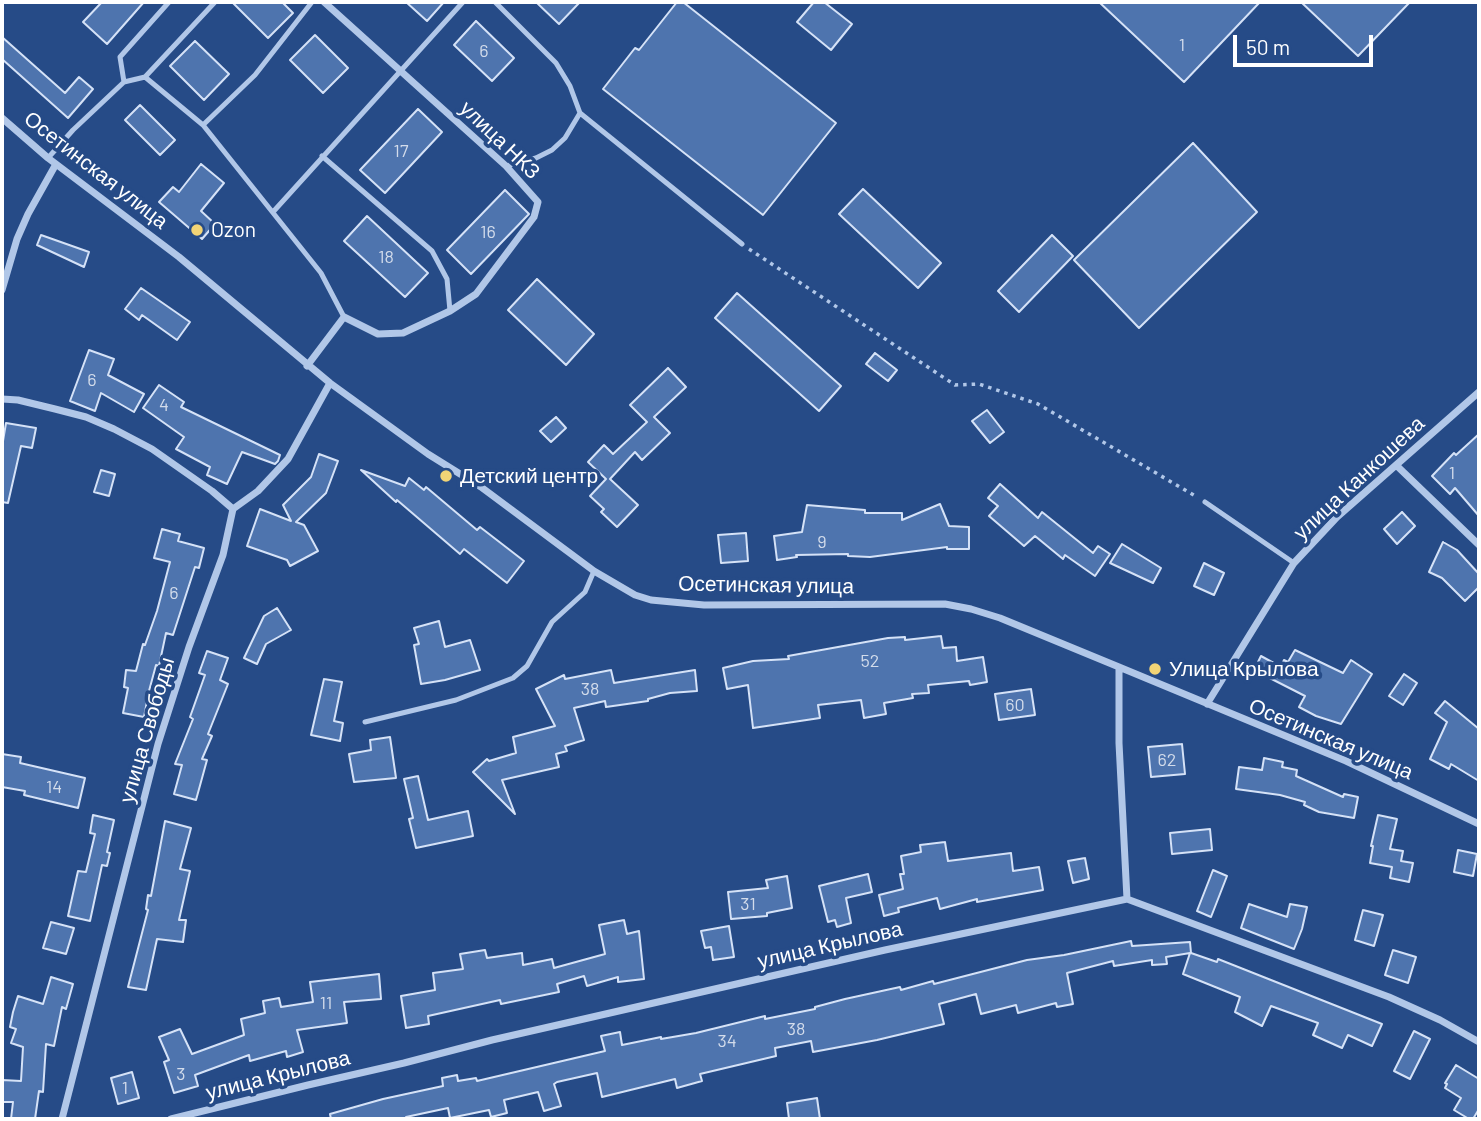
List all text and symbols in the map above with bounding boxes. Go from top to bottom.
scale bar [1236,21,1376,65]
house number: 1 [1179,34,1185,56]
text: 50 m [1246,34,1290,59]
house number: 6 [479,40,489,62]
street label: улица НКЗ [455,96,545,184]
street label: Осетинская улица [19,106,173,234]
house number: 17 [394,140,408,162]
place label: Ozon [211,217,256,243]
house number: 16 [480,221,496,243]
marker: Ozon [189,222,205,238]
house number: 18 [378,246,394,268]
house number: 6 [87,369,97,391]
house number: 4 [159,394,169,416]
street label: улица Канкошева [1288,411,1430,545]
house number: 1 [1449,462,1455,484]
place label: Детский центр [460,463,598,489]
marker: Детский центр [438,468,454,484]
house number: 9 [817,531,827,553]
street label: Осетинская улица [678,571,854,599]
house number: 6 [169,582,179,604]
house number: 52 [861,650,879,672]
street label: улица Свободы [114,654,180,806]
place label: Улица Крылова [1169,656,1319,682]
marker: Улица Крылова [1147,661,1163,677]
house number: 38 [581,678,599,700]
street label: Осетинская улица [1245,693,1417,785]
house number: 60 [1005,694,1025,716]
house number: 62 [1158,749,1176,771]
house number: 14 [46,776,62,798]
house number: 31 [740,893,756,915]
street label: улица Крылова [755,916,905,974]
house number: 11 [320,992,332,1014]
house number: 38 [787,1018,805,1040]
house number: 34 [717,1030,737,1052]
street label: улица Крылова [203,1045,353,1105]
house number: 3 [176,1063,186,1085]
house number: 1 [122,1077,128,1099]

